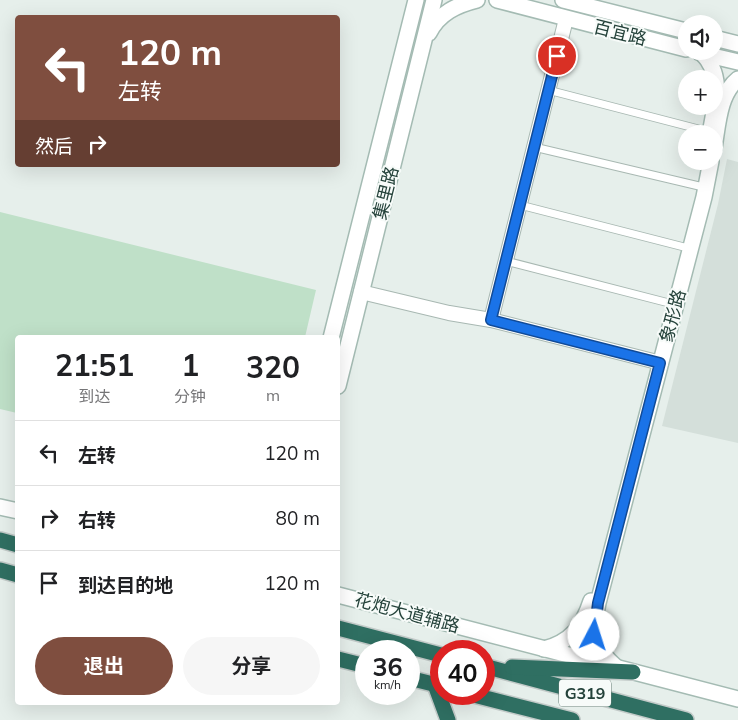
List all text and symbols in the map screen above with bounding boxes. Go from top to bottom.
street label: 百宜路 [591,15,649,50]
map controls [678,15,723,170]
button: sound [678,15,723,60]
text: 120 m [118,30,222,74]
icon: left [35,35,100,100]
pin [536,35,578,77]
icon: arrive [543,42,571,70]
button: + [678,70,723,115]
text: 左转 [118,77,162,105]
button: − [678,125,723,170]
icon: right [83,130,111,158]
text: 然后 [35,134,73,158]
street label: 集里路 [368,164,403,222]
street label: 象形路 [654,287,691,345]
text: 21:51 [55,346,134,384]
text: 1 [181,346,199,384]
text: 320 [246,348,300,386]
text: m [266,385,280,405]
text: 到达 [79,386,111,406]
text: 分钟 [174,386,206,406]
icon: left [35,439,63,467]
text: 120 m [264,441,320,465]
text: 左转 [78,443,116,467]
icon: right [35,504,63,532]
text: 80 m [276,506,320,530]
text: 右转 [78,508,116,532]
icon: arrive [35,569,63,597]
text: 120 m [264,571,320,595]
text: 到达目的地 [78,573,173,597]
street label: 花炮大道辅路 [352,587,462,638]
position arrow [567,608,619,660]
button: 退出 [35,637,173,695]
button: 分享 [183,637,320,695]
speed limit sign: 40 [430,640,495,705]
text: 36 [372,651,403,682]
text: km/h [374,677,401,692]
road number: G319 [559,680,611,706]

